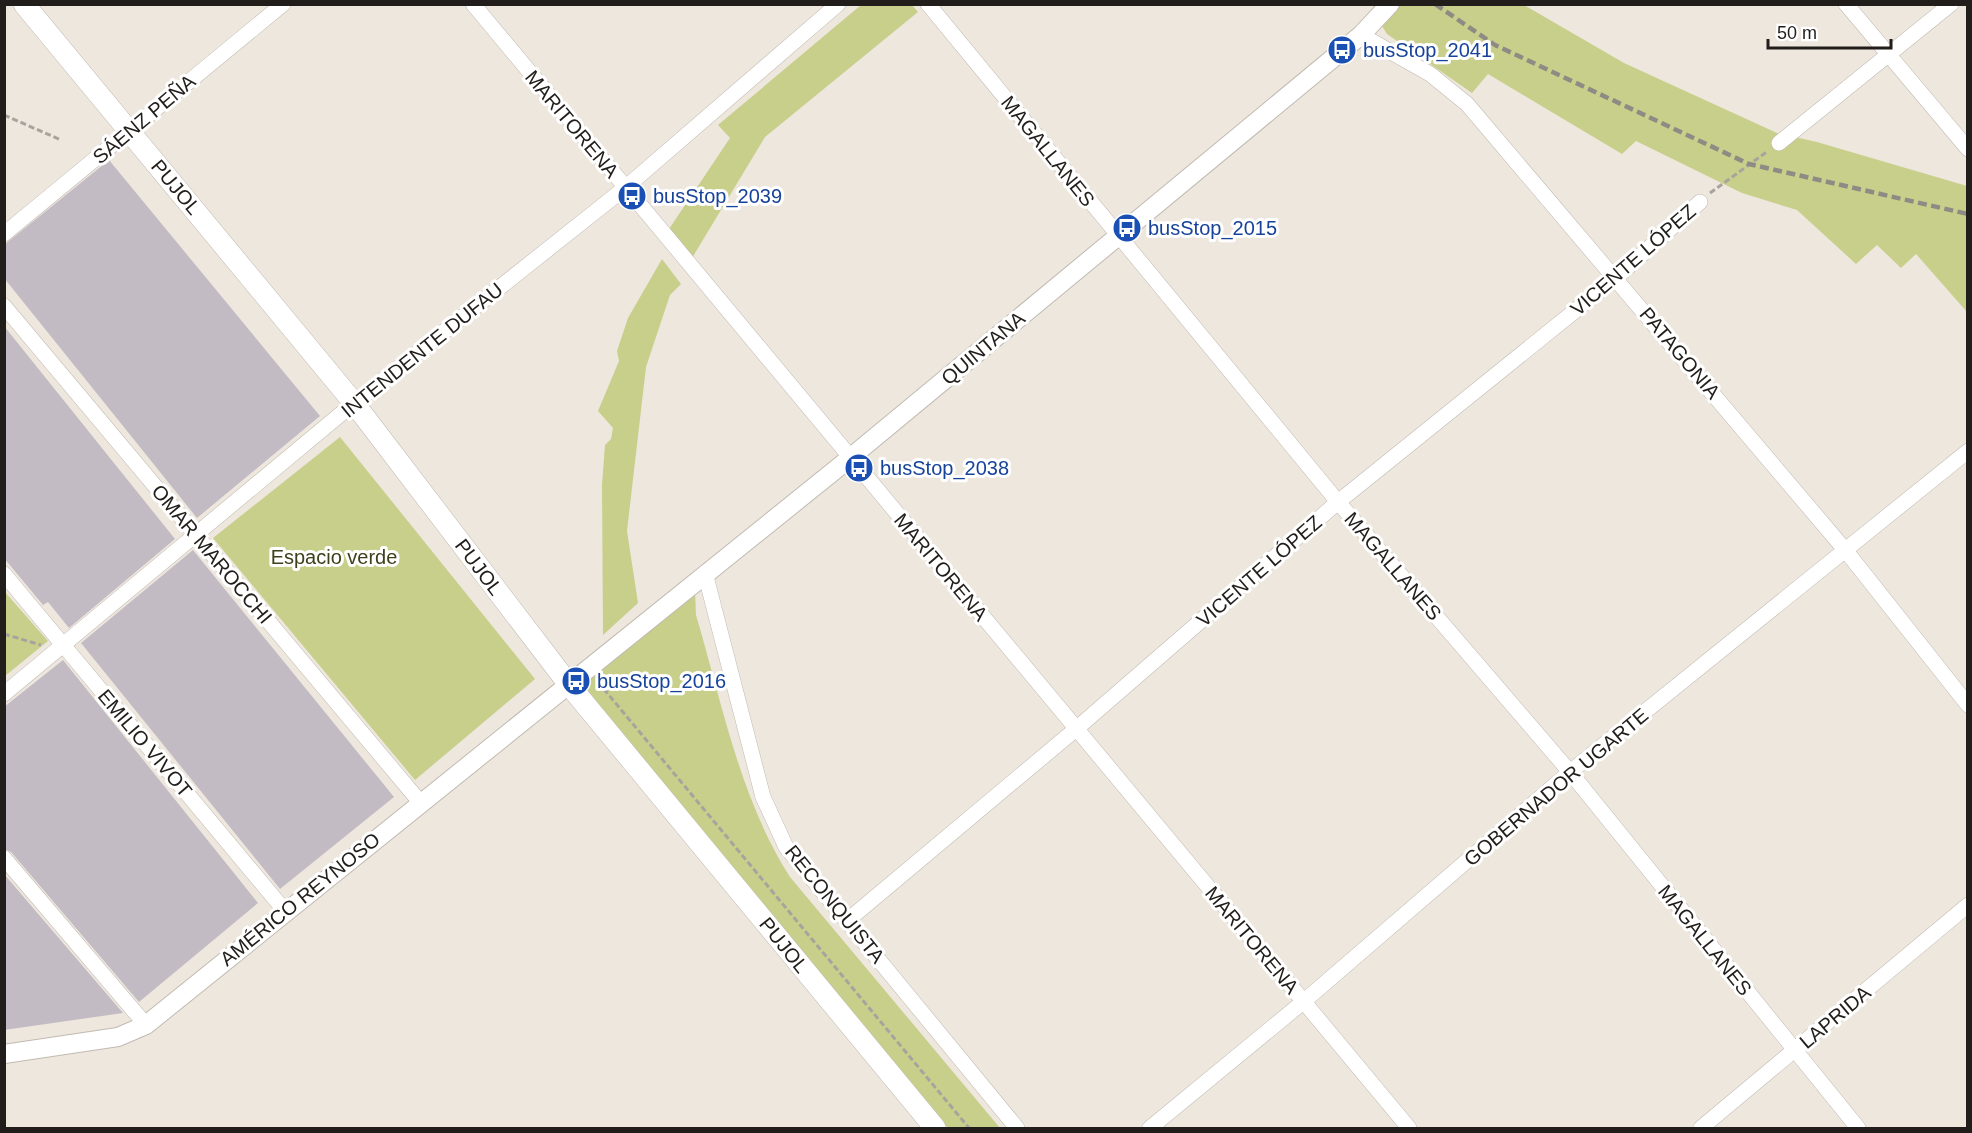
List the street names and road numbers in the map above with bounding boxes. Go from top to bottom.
street label: MARITORENA [521,66,624,183]
street label: SÁENZ PEÑA [88,69,200,168]
street label: MAGALLANES [997,91,1099,211]
street label: PUJOL [147,155,205,219]
street label: VICENTE LÓPEZ [1566,200,1700,320]
street label: INTENDENTE DUFAU [337,278,507,422]
street label: PATAGONIA [1635,303,1725,404]
street label: QUINTANA [937,306,1030,389]
street label: OMAR MAROCCHI [148,480,276,628]
street label: MAGALLANES [1340,508,1446,624]
street label: MARITORENA [890,509,993,626]
street label: VICENTE LÓPEZ [1192,511,1326,631]
street label: PUJOL [451,535,507,599]
street label: EMILIO VIVOT [94,685,196,801]
street label: GOBERNADOR UGARTE [1460,704,1652,870]
street label: AMÉRICO REYNOSO [216,828,384,970]
street label: RECONQUISTA [781,841,890,968]
street label: MAGALLANES [1654,880,1756,1000]
street label: MARITORENA [1201,882,1304,999]
street label: PUJOL [755,913,813,977]
street label: LAPRIDA [1795,981,1875,1053]

